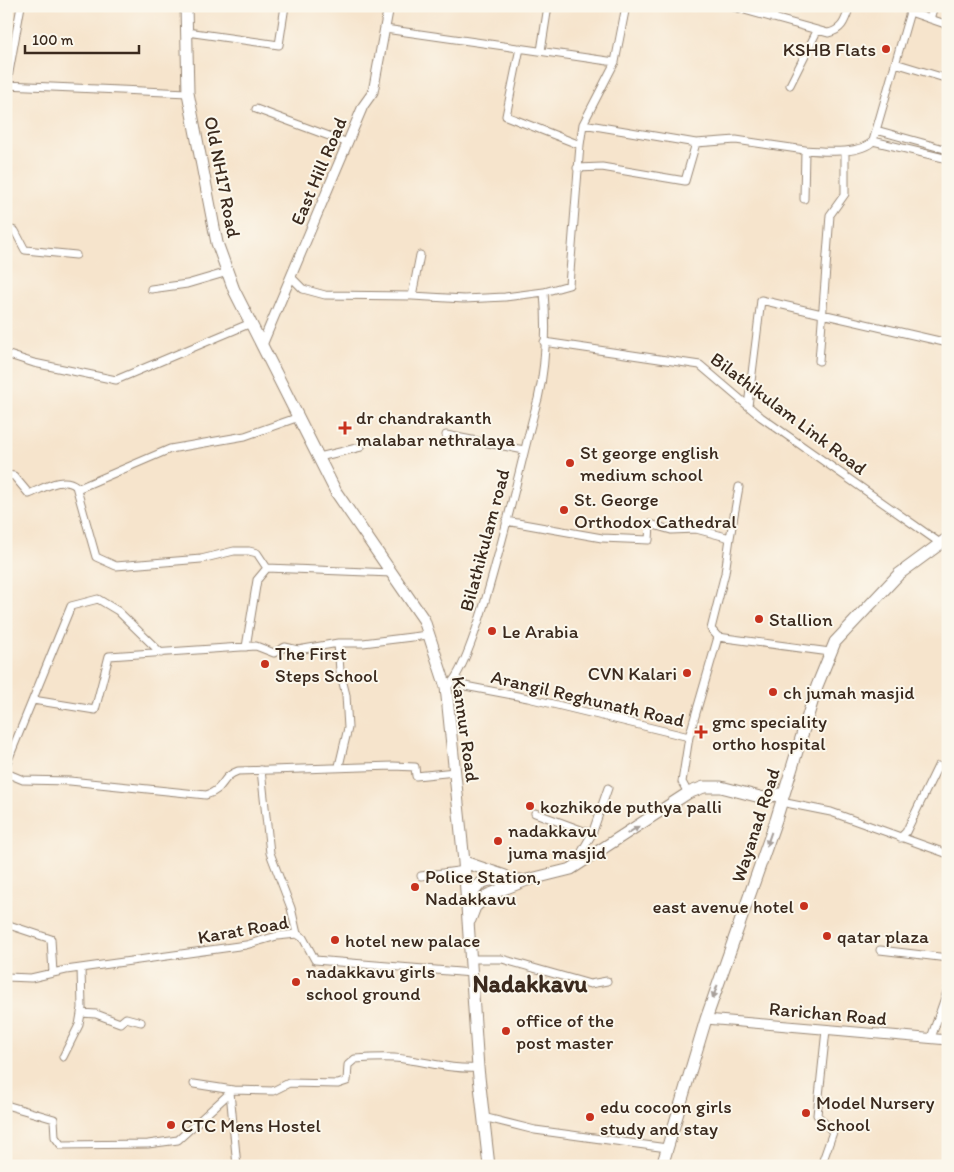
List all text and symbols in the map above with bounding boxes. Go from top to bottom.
scale bar [25,22,139,54]
text: 100 m [32,31,74,49]
place label: KSHB Flats [783,38,876,61]
marker: KSHB Flats [880,43,892,55]
street label: Old NH17 Road [199,114,246,240]
street label: East Hill Road [285,114,351,229]
street label: Bilathikulam Link Road [706,347,872,480]
place label: dr chandrakanth malabar nethralaya [356,406,515,451]
marker: dr chandrakanth malabar nethralaya [338,421,352,435]
place label: St george english medium school [580,441,719,486]
marker: St george english medium school [564,457,576,469]
street label: Bilathikulam road [454,466,515,614]
place label: St. George Orthodox Cathedral [574,488,737,533]
marker: St. George Orthodox Cathedral [558,504,570,516]
place label: Stallion [769,608,833,631]
marker: Stallion [753,613,765,625]
place label: Le Arabia [502,620,579,643]
marker: Le Arabia [486,625,498,637]
place label: The First Steps School [275,642,379,687]
marker: The First Steps School [259,658,271,670]
place label: CVN Kalari [588,662,677,685]
street label: Arangil Reghunath Road [489,665,687,732]
marker: CVN Kalari [681,667,693,679]
street label: Kannur Road [447,675,484,784]
place label: ch jumah masjid [783,681,915,704]
marker: ch jumah masjid [767,686,779,698]
place label: gmc speciality ortho hospital [712,710,827,755]
marker: gmc speciality ortho hospital [694,725,708,739]
street label: Wayanad Road [726,764,785,885]
place label: kozhikode puthya palli [540,795,722,818]
marker: kozhikode puthya palli [524,800,536,812]
place label: nadakkavu juma masjid [507,819,607,864]
one-way arrow [627,825,640,834]
one-way arrow [765,832,773,847]
marker: nadakkavu juma masjid [492,835,504,847]
place label: Police Station, Nadakkavu [425,865,541,910]
marker: Police Station, Nadakkavu [409,881,421,893]
place label: east avenue hotel [653,895,795,918]
marker: east avenue hotel [798,900,810,912]
street label: Karat Road [196,910,291,949]
place label: qatar plaza [837,925,929,948]
place label: hotel new palace [345,929,480,952]
marker: qatar plaza [821,930,833,942]
marker: hotel new palace [329,934,341,946]
place label: nadakkavu girls school ground [306,960,435,1005]
district label: Nadakkavu [472,969,588,998]
marker: nadakkavu girls school ground [290,976,302,988]
one-way arrow [711,985,718,1000]
street label: Rarichan Road [768,997,888,1030]
place label: office of the post master [516,1009,614,1054]
marker: office of the post master [500,1025,512,1037]
place label: Model Nursery School [816,1091,934,1136]
place label: edu cocoon girls study and stay [600,1095,732,1140]
marker: Model Nursery School [800,1107,812,1119]
marker: edu cocoon girls study and stay [584,1111,596,1123]
place label: CTC Mens Hostel [181,1114,321,1137]
marker: CTC Mens Hostel [165,1119,177,1131]

